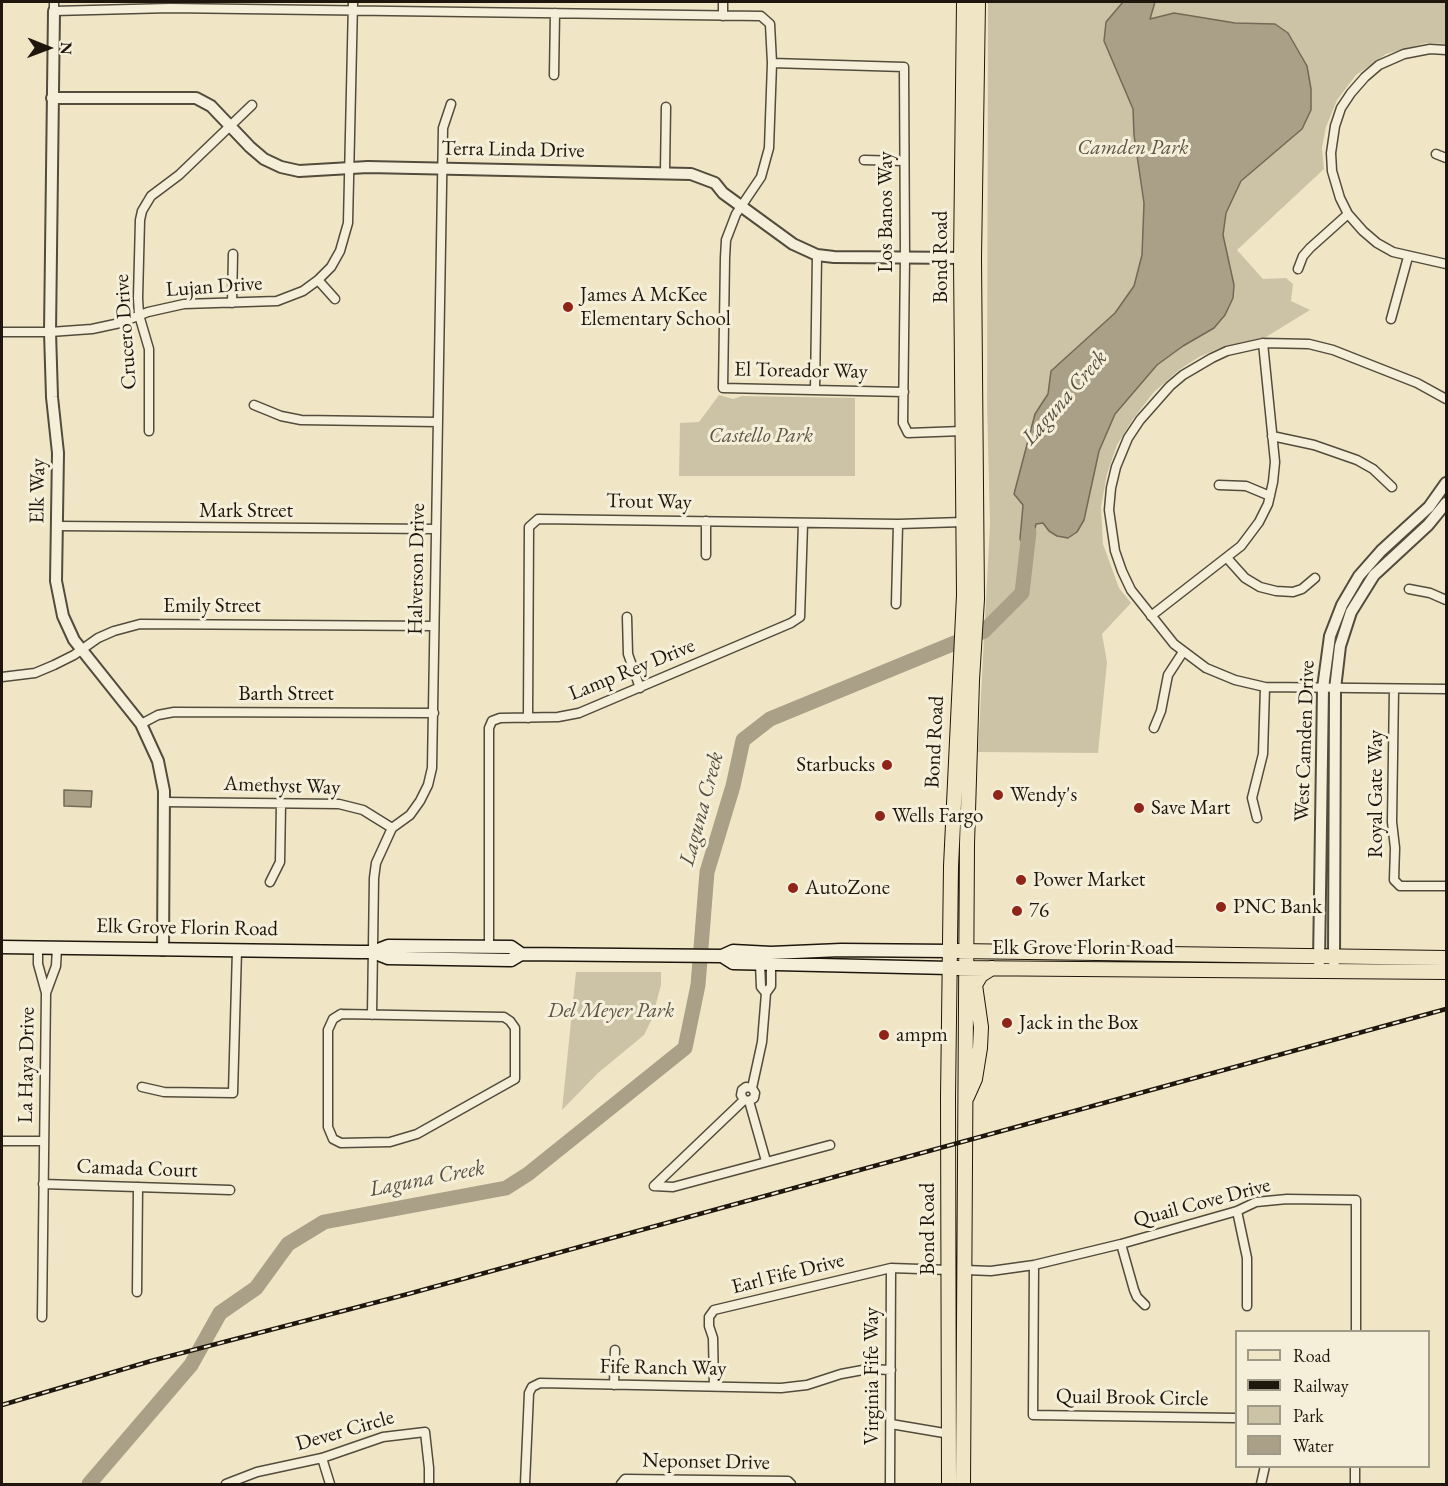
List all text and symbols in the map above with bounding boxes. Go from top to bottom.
north arrow [18,18,78,78]
text: N [56,42,77,55]
park label: Camden Park [1077,135,1189,161]
street label: Terra Linda Drive [441,136,585,164]
street label: Los Banos Way [873,151,899,273]
street label: Bond Road [928,211,954,303]
street label: Lujan Drive [165,271,263,303]
street label: Crucero Drive [109,273,143,391]
place label: James A McKee Elementary School [580,282,731,332]
marker: James A McKee Elementary School [561,300,575,314]
water label: Laguna Creek [1017,345,1113,451]
street label: El Toreador Way [734,357,868,385]
park label: Castello Park [709,423,813,449]
street label: Elk Way [25,458,51,524]
street label: Trout Way [606,489,692,515]
street label: Mark Street [199,498,293,524]
street label: Halverson Drive [403,503,431,635]
street label: Emily Street [163,593,261,619]
street label: Lamp Rey Drive [565,633,699,707]
street label: West Camden Drive [1290,660,1320,822]
street label: Barth Street [238,681,334,707]
street label: Bond Road [920,695,950,789]
street label: Royal Gate Way [1363,730,1389,858]
water label: Laguna Creek [674,749,730,869]
place label: Starbucks [796,752,875,778]
marker: Starbucks [880,758,894,772]
street label: Amethyst Way [223,771,341,801]
place label: Wendy's [1010,782,1077,808]
marker: Wendy's [991,788,1005,802]
place label: Save Mart [1151,795,1230,821]
marker: Save Mart [1132,801,1146,815]
place label: Wells Fargo [892,803,983,829]
marker: Wells Fargo [873,809,887,823]
place label: Power Market [1033,867,1145,893]
marker: Power Market [1014,873,1028,887]
place label: AutoZone [805,875,890,901]
marker: AutoZone [786,881,800,895]
place label: PNC Bank [1233,894,1322,920]
place label: 76 [1029,898,1049,924]
marker: PNC Bank [1214,900,1228,914]
marker: 76 [1010,904,1024,918]
street label: Elk Grove Florin Road [96,914,278,942]
street label: Elk Grove Florin Road [992,935,1174,961]
park label: Del Meyer Park [548,998,674,1024]
street label: La Haya Drive [13,1007,41,1123]
place label: Jack in the Box [1019,1010,1138,1036]
marker: Jack in the Box [1000,1016,1014,1030]
place label: ampm [896,1022,948,1048]
marker: ampm [877,1028,891,1042]
street label: Camada Court [76,1154,198,1184]
water label: Laguna Creek [367,1155,487,1203]
street label: Quail Cove Drive [1131,1173,1273,1233]
street label: Bond Road [915,1183,941,1275]
street label: Earl Fife Drive [729,1248,847,1300]
street label: Virginia Fife Way [859,1307,885,1445]
legend [1235,1330,1430,1468]
text: Road [1293,1344,1331,1367]
street label: Fife Ranch Way [599,1354,727,1382]
text: Railway [1293,1374,1349,1397]
street label: Quail Brook Circle [1056,1384,1208,1412]
text: Park [1293,1404,1324,1427]
street label: Dever Circle [293,1405,397,1457]
text: Water [1293,1434,1334,1457]
street label: Neponset Drive [642,1448,770,1476]

